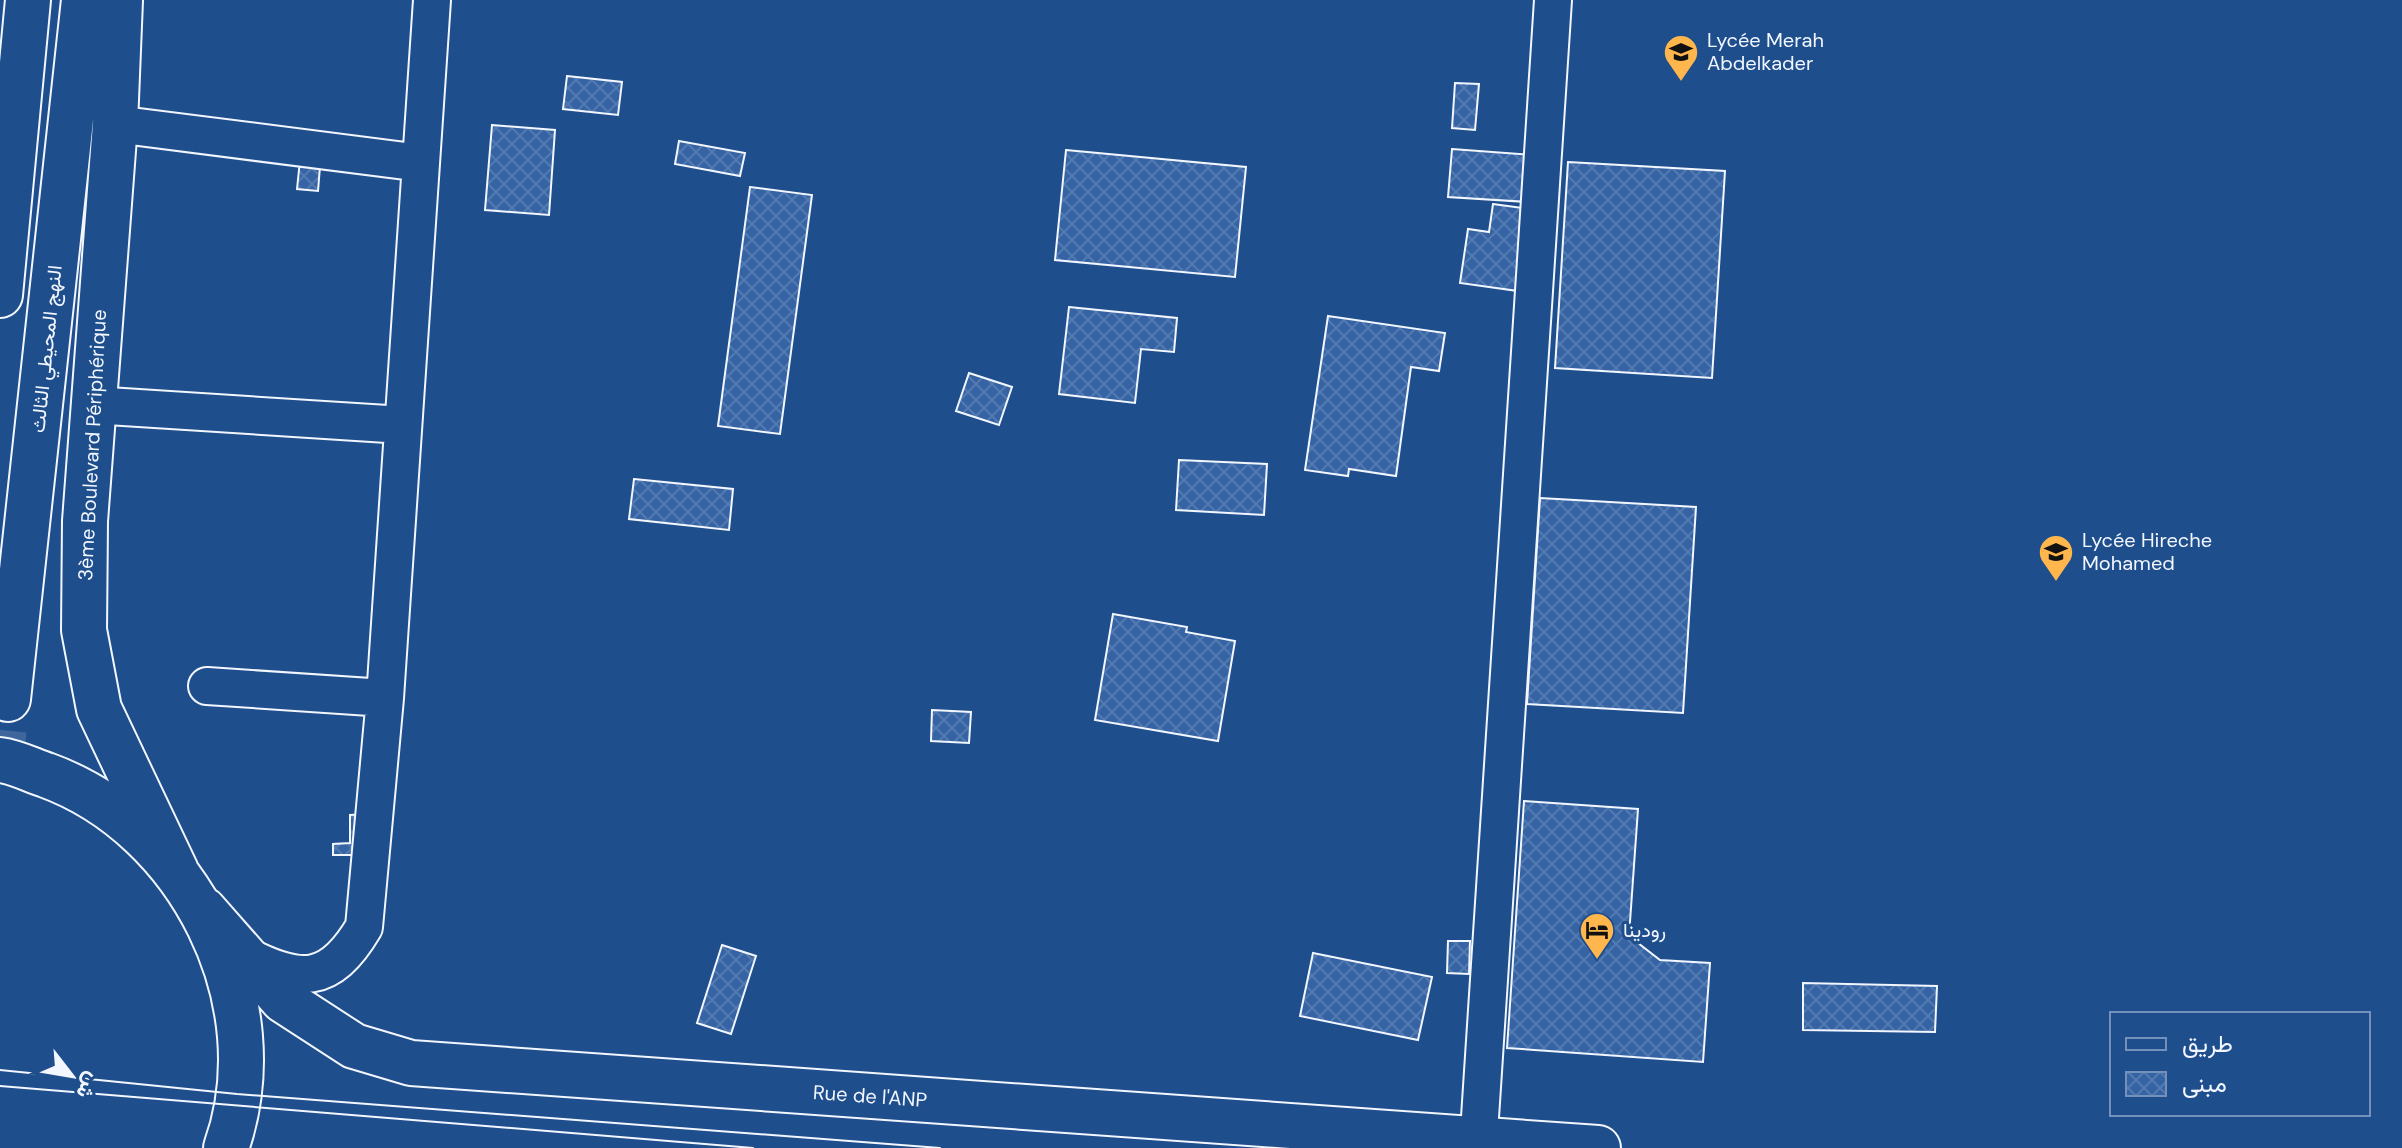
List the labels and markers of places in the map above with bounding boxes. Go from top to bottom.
place label: Lycée Merah Abdelkader [1707,27,1824,76]
school or university icon: Lycée Merah Abdelkader [1662,33,1700,83]
place label: Lycée Hireche Mohamed [2082,527,2212,576]
school or university icon: Lycée Hireche Mohamed [2037,533,2075,583]
hotel icon: رودينا [1578,911,1616,961]
place label: رودينا [1623,917,1666,943]

